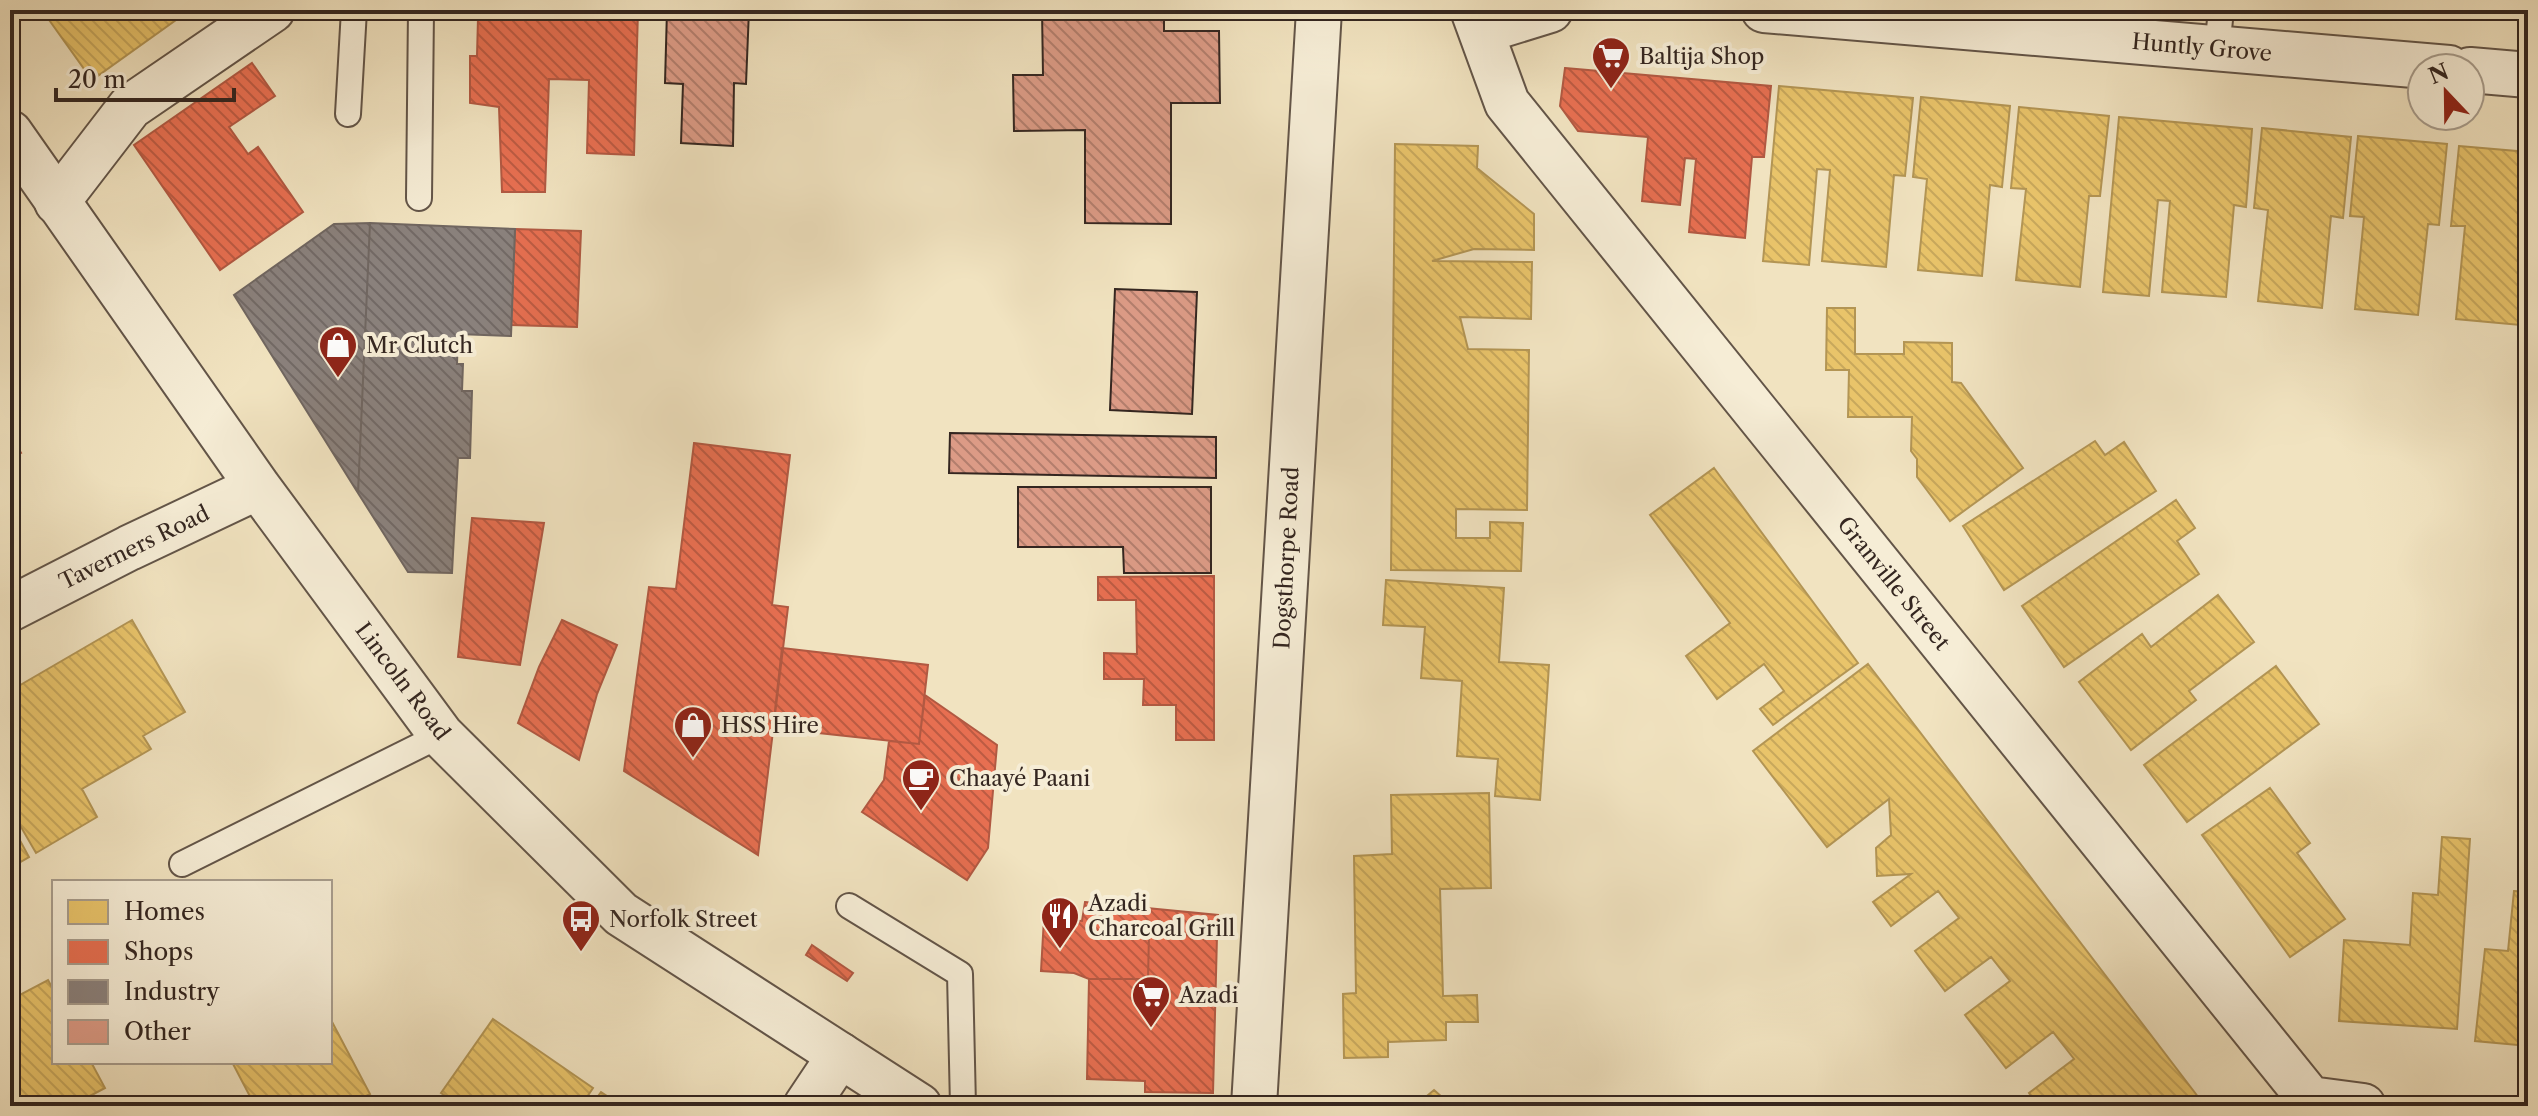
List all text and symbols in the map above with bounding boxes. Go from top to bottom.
street label: Huntly Grove [2131,28,2273,67]
supermarket icon: Baltija Shop [1590,35,1632,90]
place label: Baltija Shop [1639,43,1764,70]
scale bar [56,52,234,102]
north arrow [2406,52,2486,132]
text: N [2425,58,2453,90]
text: 20 m [68,65,126,94]
shop icon: Mr Clutch [317,324,359,379]
place label: Mr Clutch [366,332,473,359]
street label: Dogsthorpe Road [1268,466,1305,650]
street label: Taverners Road [55,499,214,595]
street label: Granville Street [1832,511,1956,656]
street label: Lincoln Road [350,617,456,746]
shop icon: HSS Hire [672,704,714,759]
place label: HSS Hire [721,712,819,739]
cafe icon: Chaayé Paani [900,757,942,812]
place label: Chaayé Paani [949,765,1090,792]
legend [52,880,332,1064]
place label: Azadi Charcoal Grill [1087,890,1236,942]
restaurant icon: Azadi Charcoal Grill [1039,895,1081,950]
text: Homes [124,897,205,926]
bus stop icon: Norfolk Street [560,898,602,953]
place label: Norfolk Street [609,906,758,933]
text: Shops [124,937,193,966]
supermarket icon: Azadi [1130,974,1172,1029]
text: Industry [124,977,220,1006]
place label: Azadi [1178,982,1239,1009]
text: Other [124,1017,191,1046]

